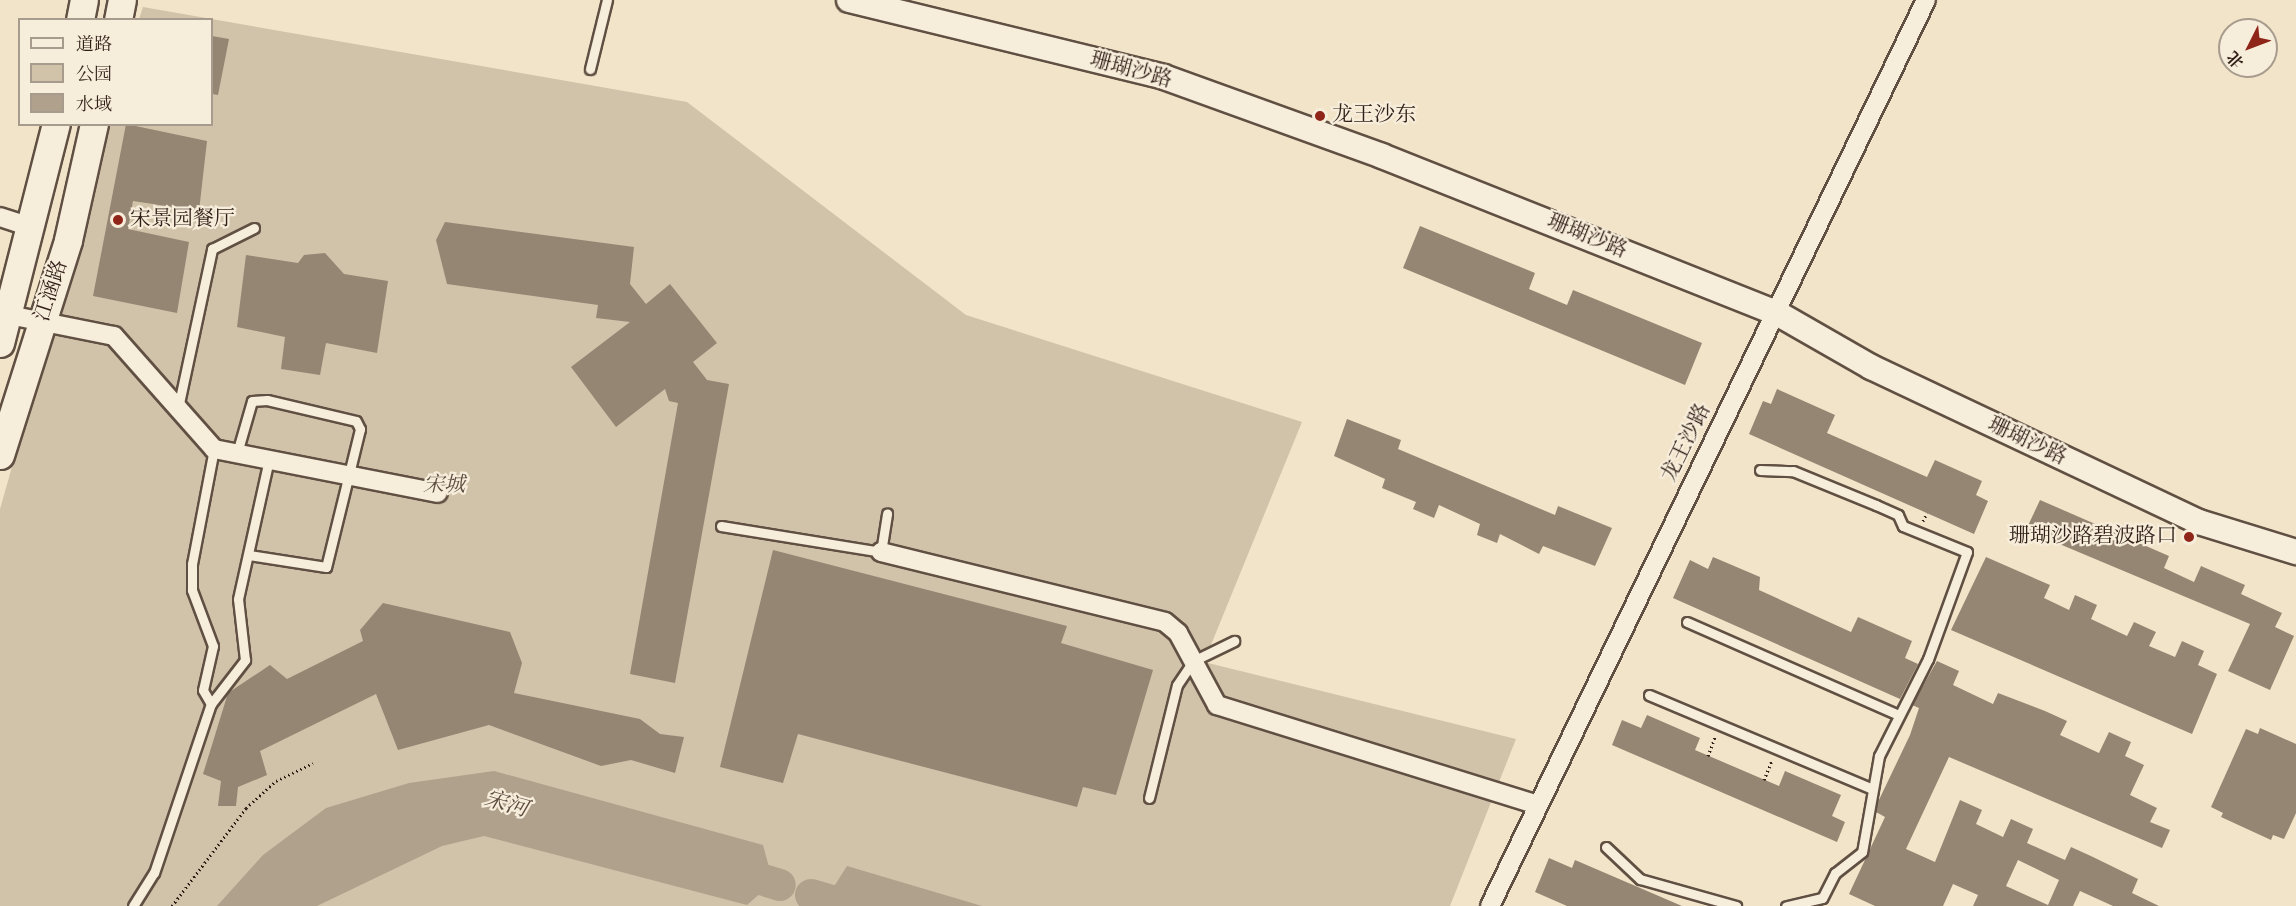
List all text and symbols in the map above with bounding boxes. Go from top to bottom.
legend [18,18,213,126]
north arrow [2218,18,2278,78]
text: 道路 [76,34,112,57]
text: 北 [2223,46,2249,71]
street label: 珊瑚沙路 [1087,48,1175,94]
text: 公园 [76,64,112,87]
text: 水域 [76,94,112,117]
place label: 龙王沙东 [1332,103,1416,129]
marker: 龙王沙东 [1313,109,1327,123]
place label: 宋景园餐厅 [130,207,235,233]
street label: 珊瑚沙路 [1543,210,1631,264]
marker: 宋景园餐厅 [111,213,125,227]
street label: 江涵路 [30,257,74,325]
street label: 龙王沙路 [1657,400,1717,486]
street label: 珊瑚沙路 [1984,413,2070,471]
park label: 宋城 [423,473,465,499]
place label: 珊瑚沙路碧波路口 [2009,524,2177,550]
marker: 珊瑚沙路碧波路口 [2182,530,2196,544]
water label: 宋河 [481,786,531,824]

